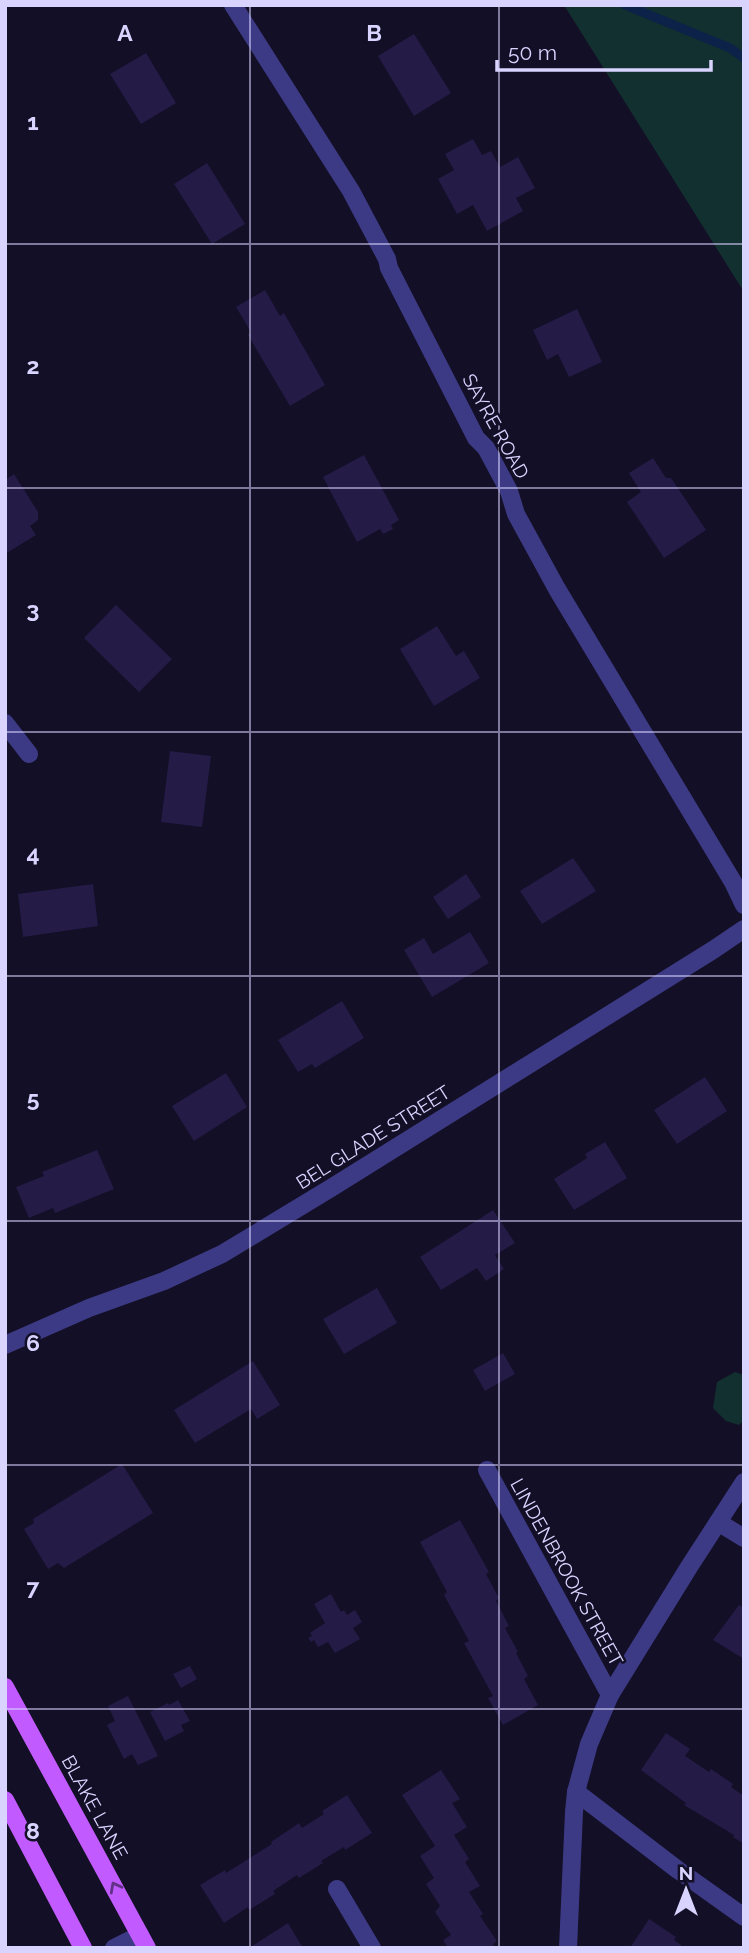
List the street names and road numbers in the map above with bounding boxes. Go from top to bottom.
street label: SAYRE ROAD [458,370,534,482]
street label: BEL GLADE STREET [292,1080,454,1193]
street label: LINDENBROOK STREET [506,1474,628,1670]
street label: BLAKE LANE [57,1751,133,1863]

